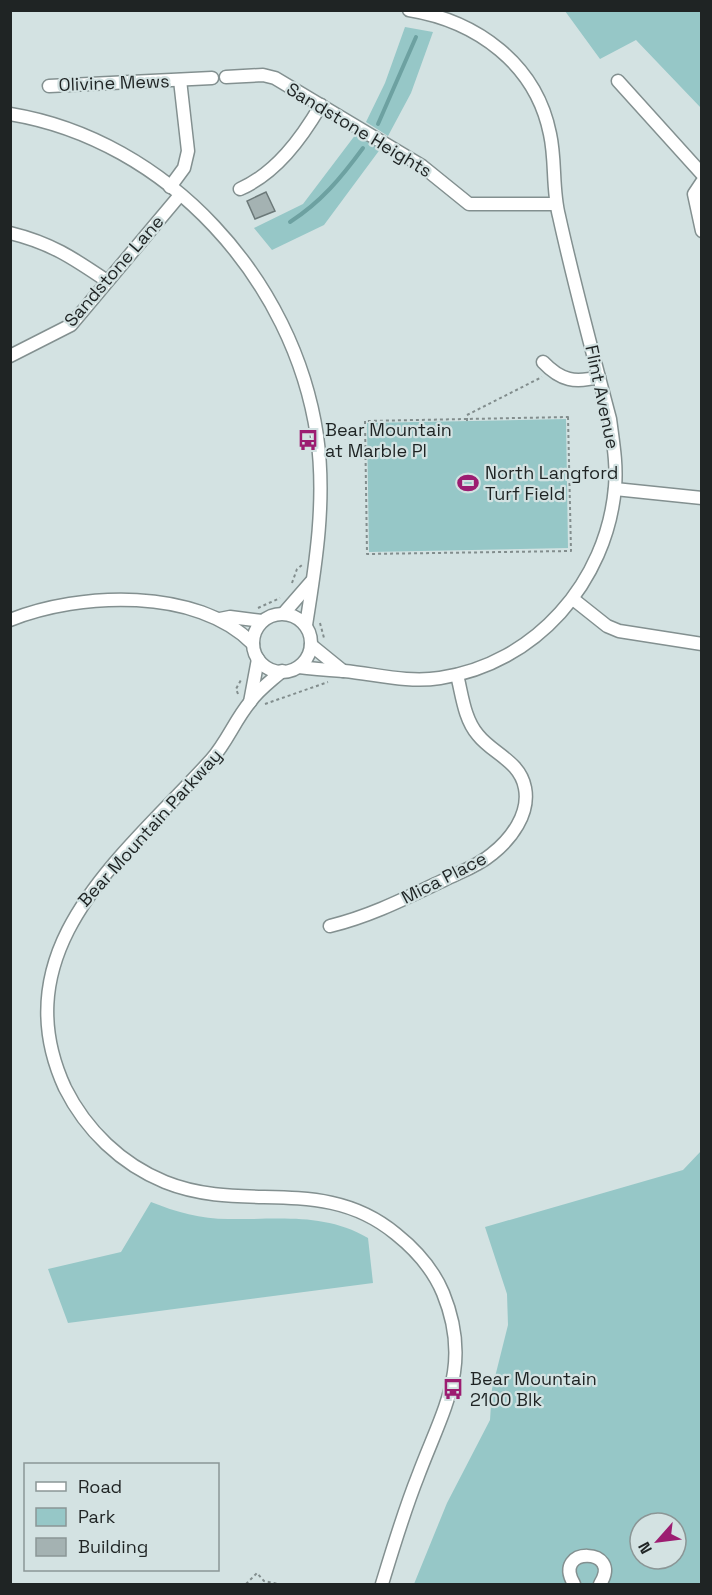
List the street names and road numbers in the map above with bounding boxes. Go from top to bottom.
street label: Olivine Mews [58,69,170,96]
street label: Sandstone Heights [282,77,436,182]
street label: Sandstone Lane [59,210,168,331]
street label: Flint Avenue [580,343,625,451]
street label: Bear Mountain Parkway [73,744,227,911]
street label: Mica Place [397,846,490,909]

